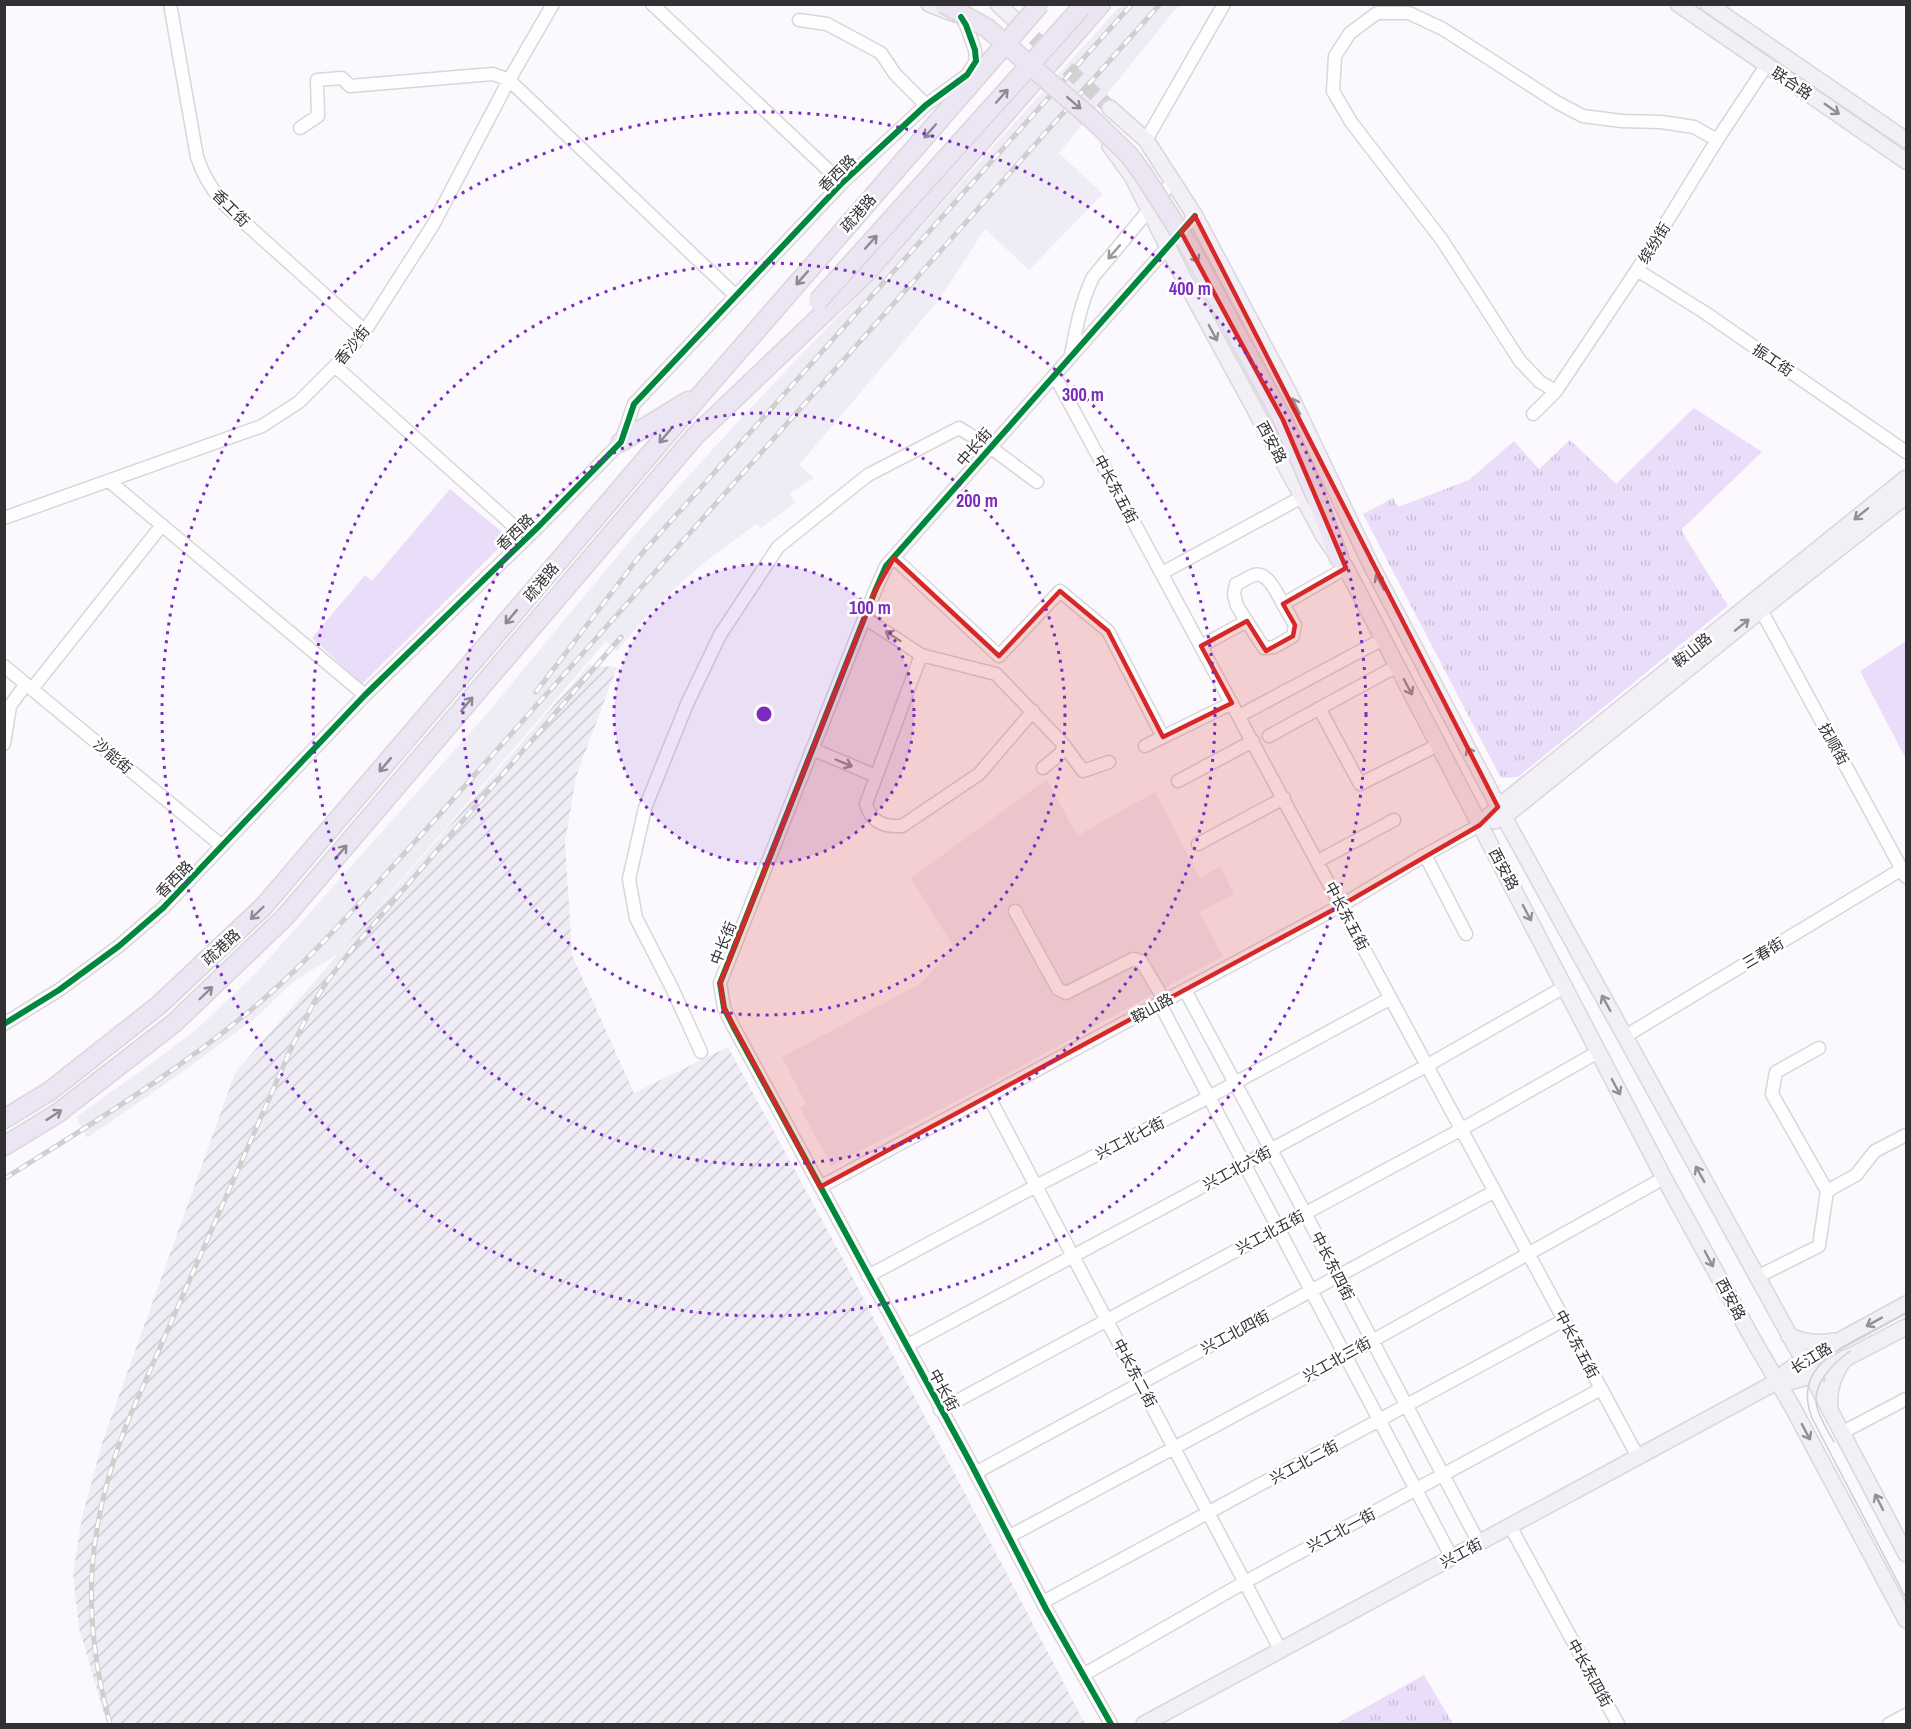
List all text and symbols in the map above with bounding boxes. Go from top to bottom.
street label: 联合路 [1767,62,1817,104]
one-way arrow [995,89,1009,104]
one-way arrow [1066,96,1081,110]
one-way arrow [1824,103,1840,115]
one-way arrow [923,123,937,138]
street label: 香西路 [814,150,860,196]
street label: 香工街 [208,185,254,231]
street label: 疏港路 [835,189,881,237]
street label: 缤纷街 [1633,218,1675,268]
one-way arrow [864,234,878,249]
one-way arrow [1107,244,1121,259]
one-way arrow [1189,245,1200,263]
one-way arrow [795,270,809,285]
text: 400 m [1169,276,1211,301]
street label: 香沙街 [330,321,374,369]
one-way arrow [1207,324,1219,341]
street label: 振工街 [1748,339,1798,381]
text: 300 m [1062,382,1104,407]
one-way arrow [1290,398,1301,416]
street label: 西安路 [1252,417,1292,467]
street label: 中长街 [951,423,997,471]
one-way arrow [658,428,671,444]
street label: 中长东五街 [1089,451,1143,527]
text: 200 m [956,488,998,513]
one-way arrow [1853,508,1869,521]
street label: 香西路 [492,509,538,555]
street label: 疏港路 [518,558,564,606]
one-way arrow [1374,574,1386,591]
text: 100 m [849,595,891,620]
one-way arrow [504,609,518,624]
one-way arrow [1734,619,1750,632]
street label: 鞍山路 [1668,628,1716,672]
one-way arrow [885,630,902,642]
one-way arrow [1402,678,1414,695]
one-way arrow [460,697,474,712]
centre of rings [754,704,774,724]
street label: 抚顺街 [1814,719,1854,769]
street label: 沙能街 [89,733,137,779]
one-way arrow [1465,746,1476,764]
one-way arrow [378,757,391,773]
one-way arrow [834,758,853,769]
one-way arrow [334,844,347,860]
street label: 西安路 [1484,844,1524,894]
street label: 香西路 [151,856,197,902]
street label: 中长东五街 [1320,878,1374,954]
one-way arrow [1522,904,1534,922]
one-way arrow [250,906,265,920]
street label: 中长街 [705,918,741,968]
street label: 疏港路 [197,924,245,970]
street label: 三春街 [1738,932,1788,974]
one-way arrow [198,986,213,1000]
street label: 鞍山路 [1127,988,1177,1028]
one-way arrow [1600,995,1611,1013]
one-way arrow [1610,1078,1622,1095]
one-way arrow [45,1109,62,1121]
street label: 兴工北七街 [1092,1112,1168,1164]
street label: 兴工北六街 [1199,1141,1275,1195]
one-way arrow [1694,1166,1705,1184]
street label: 兴工北五街 [1232,1205,1308,1259]
street label: 中长东四街 [1307,1228,1359,1304]
one-way arrow [1704,1249,1715,1267]
street label: 西安路 [1711,1274,1751,1324]
street label: 兴工北四街 [1197,1305,1273,1359]
street label: 中长东五街 [1550,1306,1604,1382]
one-way arrow [1865,1317,1883,1328]
street label: 兴工北三街 [1299,1332,1375,1386]
street label: 中长东二街 [1108,1335,1162,1411]
street label: 长江路 [1786,1337,1836,1379]
street label: 中长街 [924,1365,964,1415]
one-way arrow [1801,1423,1813,1441]
street label: 兴工北二街 [1266,1435,1342,1489]
one-way arrow [1873,1494,1885,1512]
street label: 兴工北一街 [1303,1503,1379,1557]
street label: 兴工街 [1436,1533,1486,1573]
street label: 中长东四街 [1563,1635,1617,1711]

